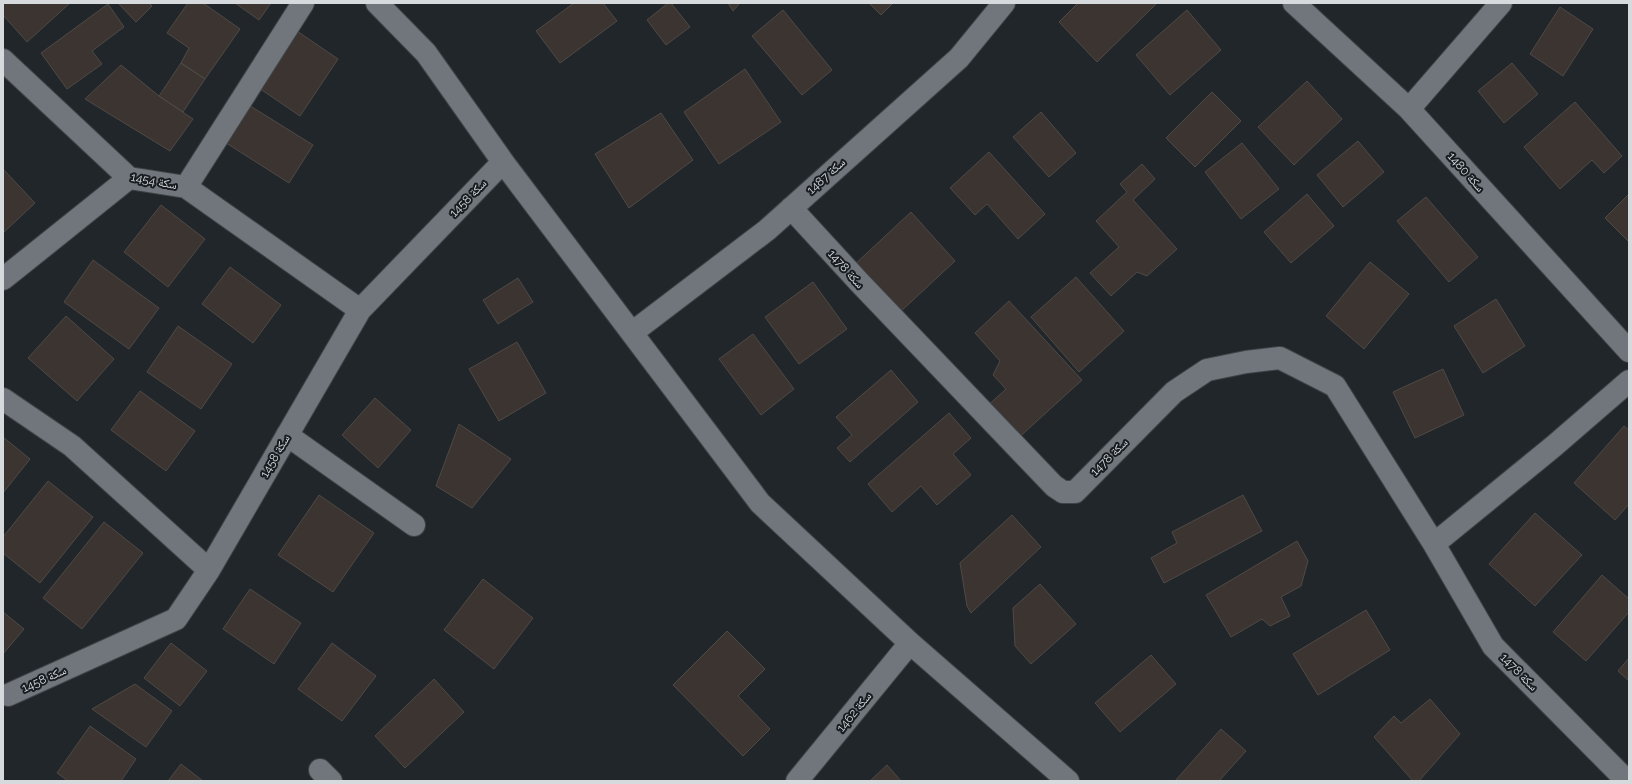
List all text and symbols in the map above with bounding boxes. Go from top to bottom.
street label: سكة 1480 [1445,149,1487,195]
street label: سكة 1487 [804,155,848,197]
street label: سكة 1454 [130,170,178,192]
street label: سكة 1458 [447,176,490,220]
street label: سكة 1478 [825,247,867,291]
street label: سكة 1458 [257,432,293,480]
street label: سكة 1478 [1087,435,1131,479]
street label: سكة 1478 [1497,650,1541,694]
street label: سكة 1458 [20,663,69,695]
street label: سكة 1462 [834,689,874,735]

